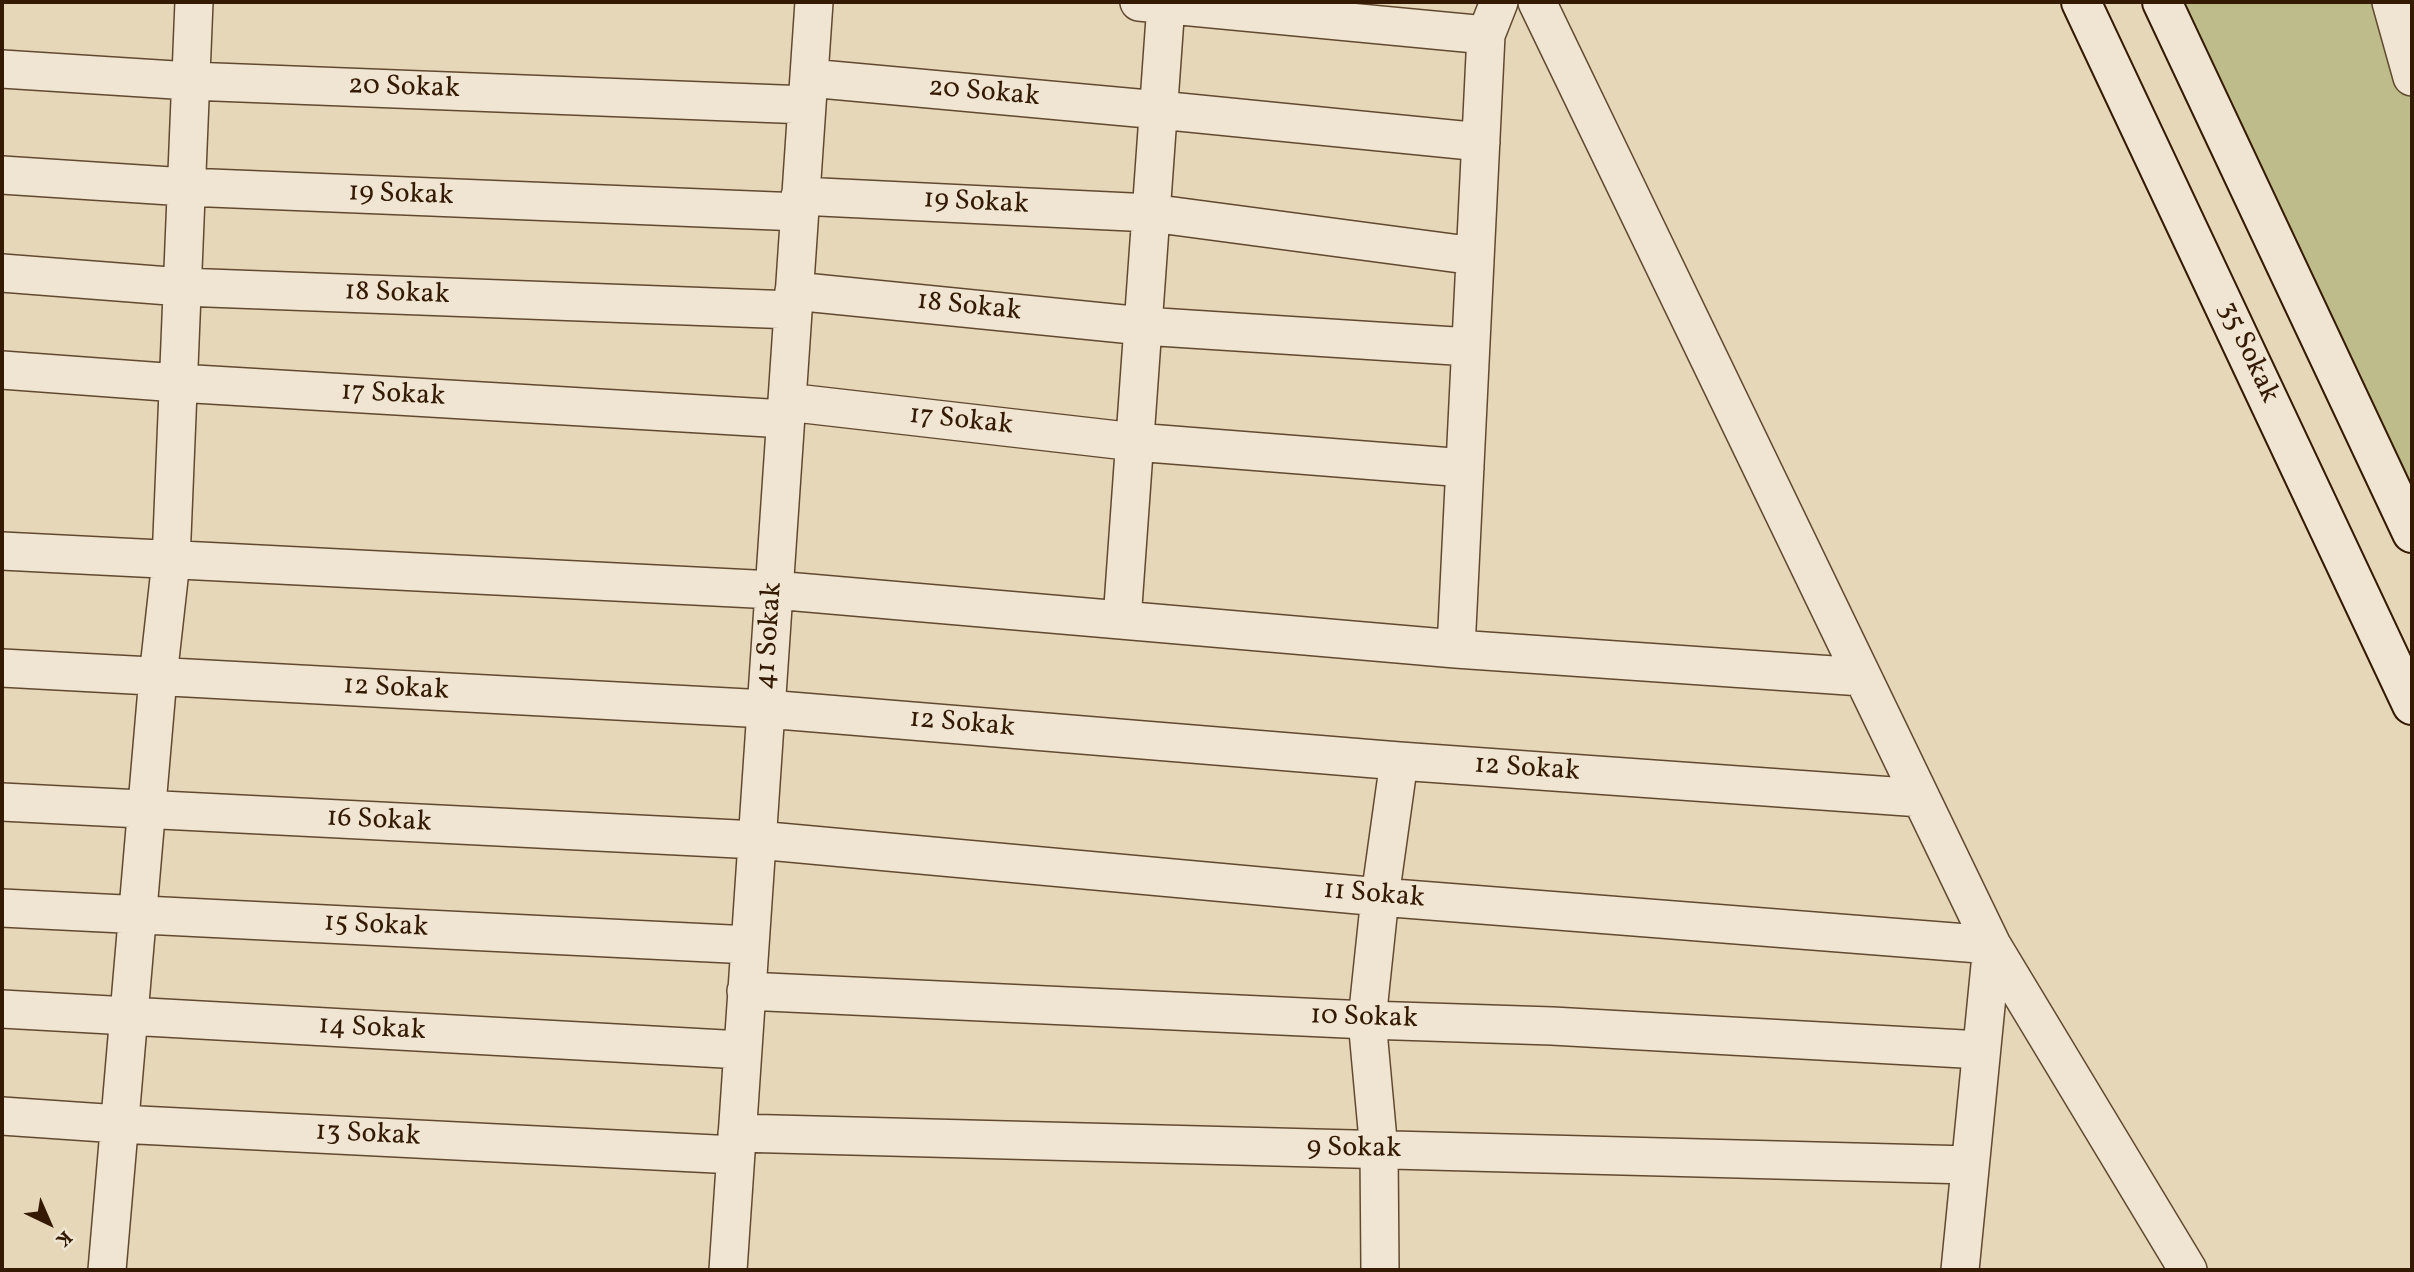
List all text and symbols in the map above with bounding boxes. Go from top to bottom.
street label: 20 Sokak [348,70,460,108]
street label: 20 Sokak [927,72,1041,116]
street label: 19 Sokak [348,177,454,215]
street label: 19 Sokak [922,184,1030,224]
street label: 18 Sokak [344,276,450,314]
street label: 18 Sokak [915,286,1023,330]
street label: 35 Sokak [2209,297,2285,409]
street label: 17 Sokak [340,376,446,416]
street label: 17 Sokak [907,400,1015,444]
street label: 41 Sokak [750,581,792,691]
street label: 12 Sokak [342,670,450,710]
street label: 12 Sokak [908,704,1016,746]
street label: 12 Sokak [1473,750,1581,790]
street label: 16 Sokak [326,802,432,842]
street label: 11 Sokak [1322,875,1426,917]
street label: 15 Sokak [323,907,429,947]
street label: 10 Sokak [1310,1000,1418,1038]
street label: 14 Sokak [317,1010,427,1050]
street label: 13 Sokak [315,1116,421,1156]
street label: 9 Sokak [1306,1132,1402,1168]
north arrow [14,1188,84,1258]
text: K [50,1224,78,1252]

